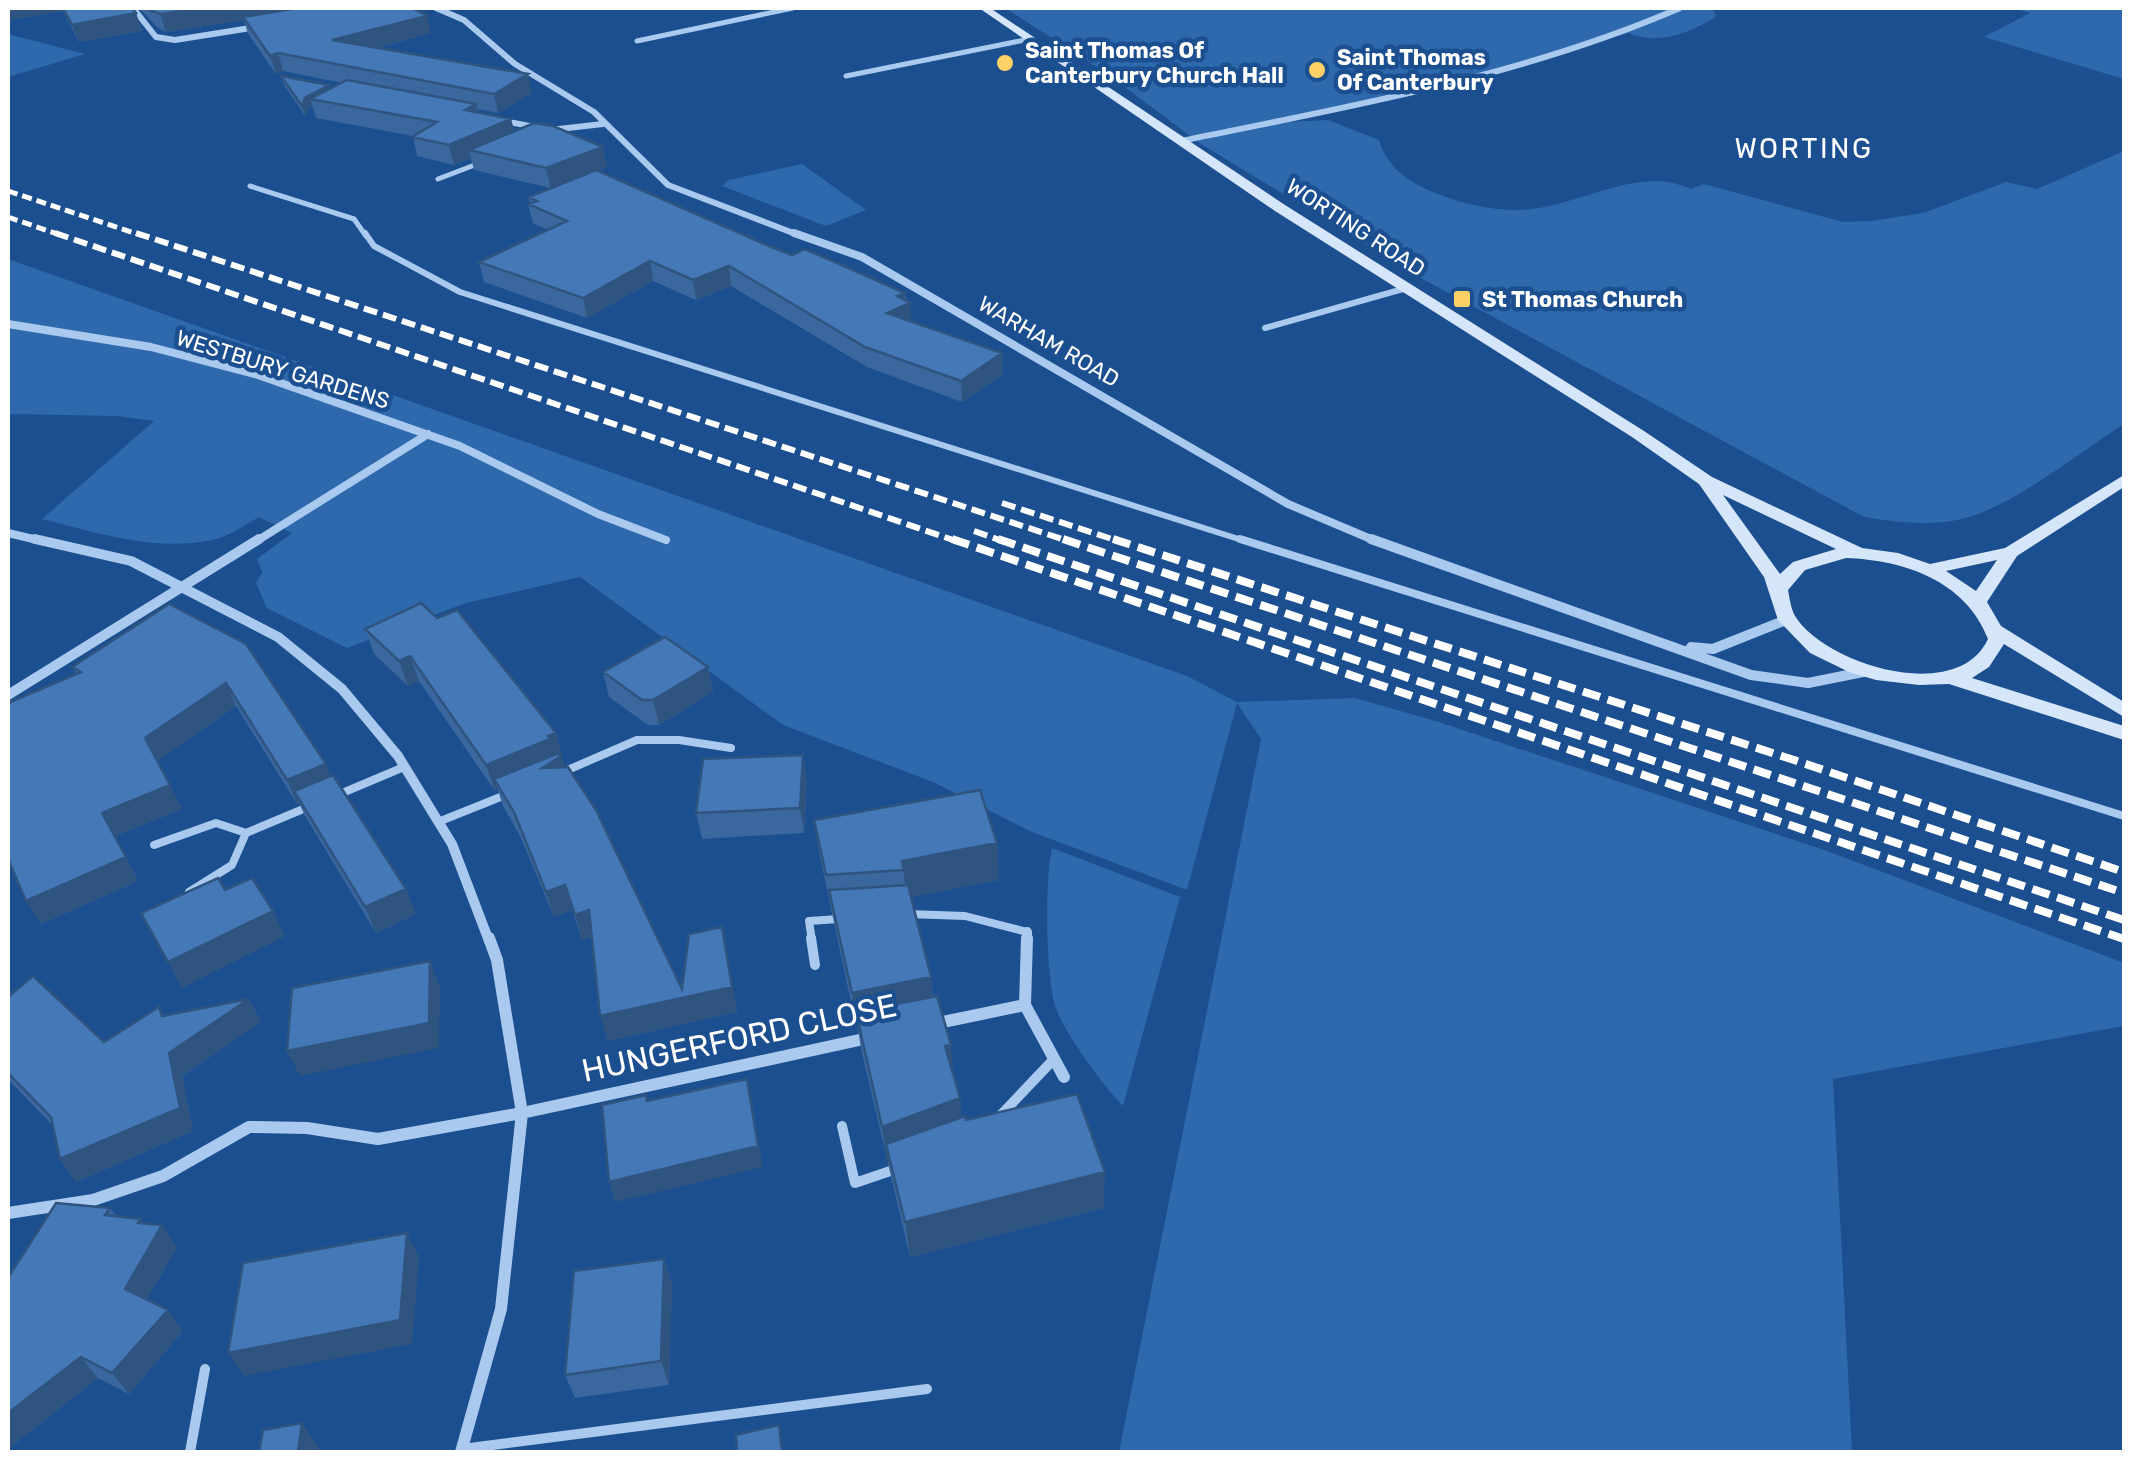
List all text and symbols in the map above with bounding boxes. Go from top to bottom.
place label: Saint Thomas Of Canterbury Church Hall [1025,37,1284,89]
place label: Saint Thomas Of Canterbury [1337,44,1494,96]
marker: Saint Thomas Of Canterbury Church Hall [994,52,1016,74]
marker: Saint Thomas Of Canterbury [1306,59,1328,81]
district label: WORTING [1734,132,1874,165]
street label: WORTING ROAD [1281,173,1430,282]
place label: St Thomas Church [1482,286,1683,313]
marker: St Thomas Church [1451,288,1473,310]
street label: WARHAM ROAD [973,290,1124,393]
street label: WESTBURY GARDENS [173,324,393,415]
street label: HUNGERFORD CLOSE [578,986,900,1090]

